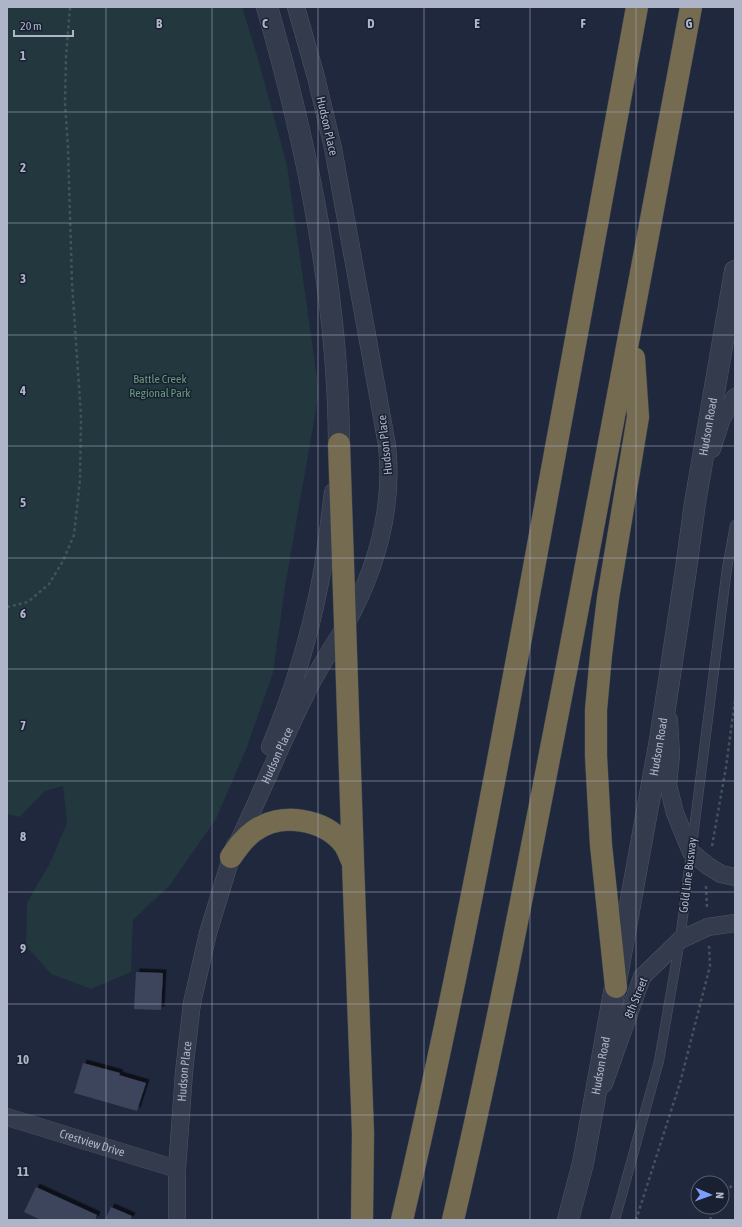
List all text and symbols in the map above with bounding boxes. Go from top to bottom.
scale bar [14,12,73,38]
text: B [156,16,163,31]
text: C [262,16,268,31]
text: D [367,16,375,31]
text: E [474,16,480,31]
text: F [580,16,586,31]
text: G [686,16,693,31]
text: 20 m [20,19,42,33]
text: 1 [20,48,26,63]
street label: Hudson Place [313,95,341,157]
text: 2 [20,160,26,175]
text: 3 [20,271,26,286]
park label: Battle Creek Regional Park [129,372,191,400]
text: 4 [19,383,26,398]
street label: Hudson Road [696,396,720,457]
street label: Hudson Place [375,414,395,476]
text: 5 [20,495,26,510]
text: 6 [20,606,26,621]
street label: Hudson Road [647,717,670,777]
text: 7 [20,718,26,733]
street label: Hudson Place [258,725,296,786]
text: 8 [20,829,26,844]
street label: Gold Line Busway [676,836,700,914]
text: 9 [20,941,26,956]
street label: 8th Street [621,975,651,1021]
street label: Hudson Road [589,1035,613,1096]
street label: Hudson Place [175,1040,195,1102]
text: 10 [17,1052,29,1067]
street label: Crestview Drive [58,1126,126,1160]
text: 11 [17,1164,29,1179]
north arrow [690,1175,730,1215]
text: N [714,1192,726,1199]

